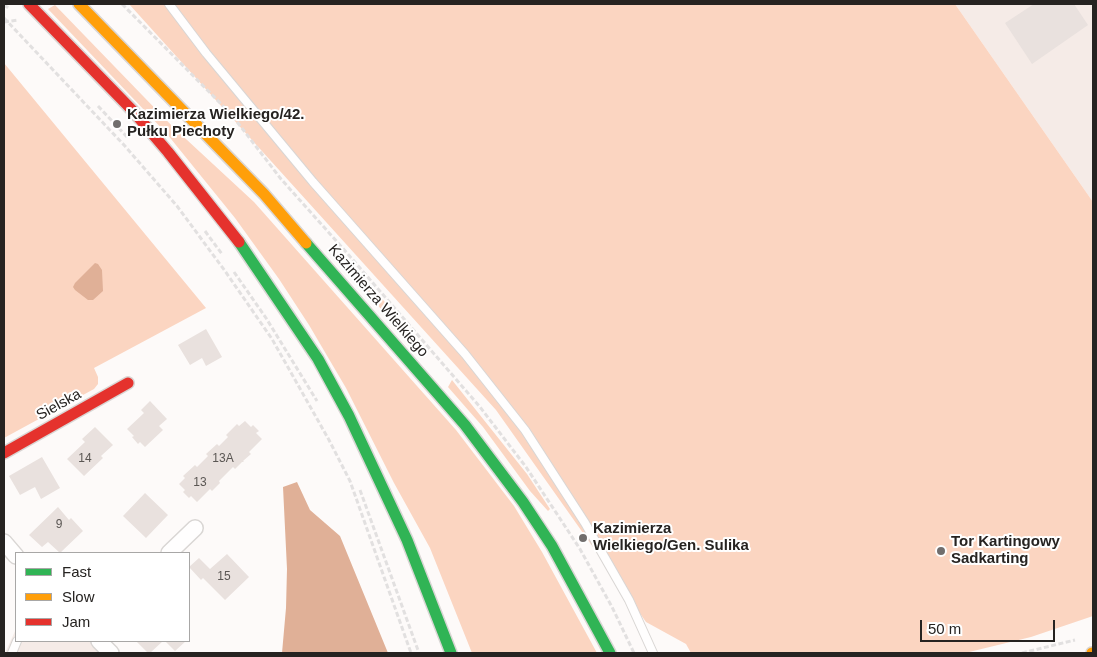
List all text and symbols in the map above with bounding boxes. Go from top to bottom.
place label: Kazimierza Wielkiego/42. Pułku Piechoty [127,106,304,141]
marker: Kazimierza Wielkiego/42. Pułku Piechoty [111,118,123,130]
street label: Kazimierza Wielkiego [324,241,432,361]
street label: Sielska [33,385,85,425]
house number: 14 [78,452,92,466]
house number: 13A [212,452,234,466]
house number: 13 [193,476,207,490]
house number: 9 [56,518,62,532]
place label: Kazimierza Wielkiego/Gen. Sulika [593,520,749,555]
marker: Kazimierza Wielkiego/Gen. Sulika [577,532,589,544]
place label: Tor Kartingowy Sadkarting [951,533,1060,568]
marker: Tor Kartingowy Sadkarting [935,545,947,557]
legend [15,552,190,642]
text: Fast [62,563,91,580]
house number: 15 [217,570,231,584]
text: Slow [62,588,95,605]
scale bar [922,610,1057,642]
text: Jam [62,613,90,630]
text: 50 m [928,620,961,637]

